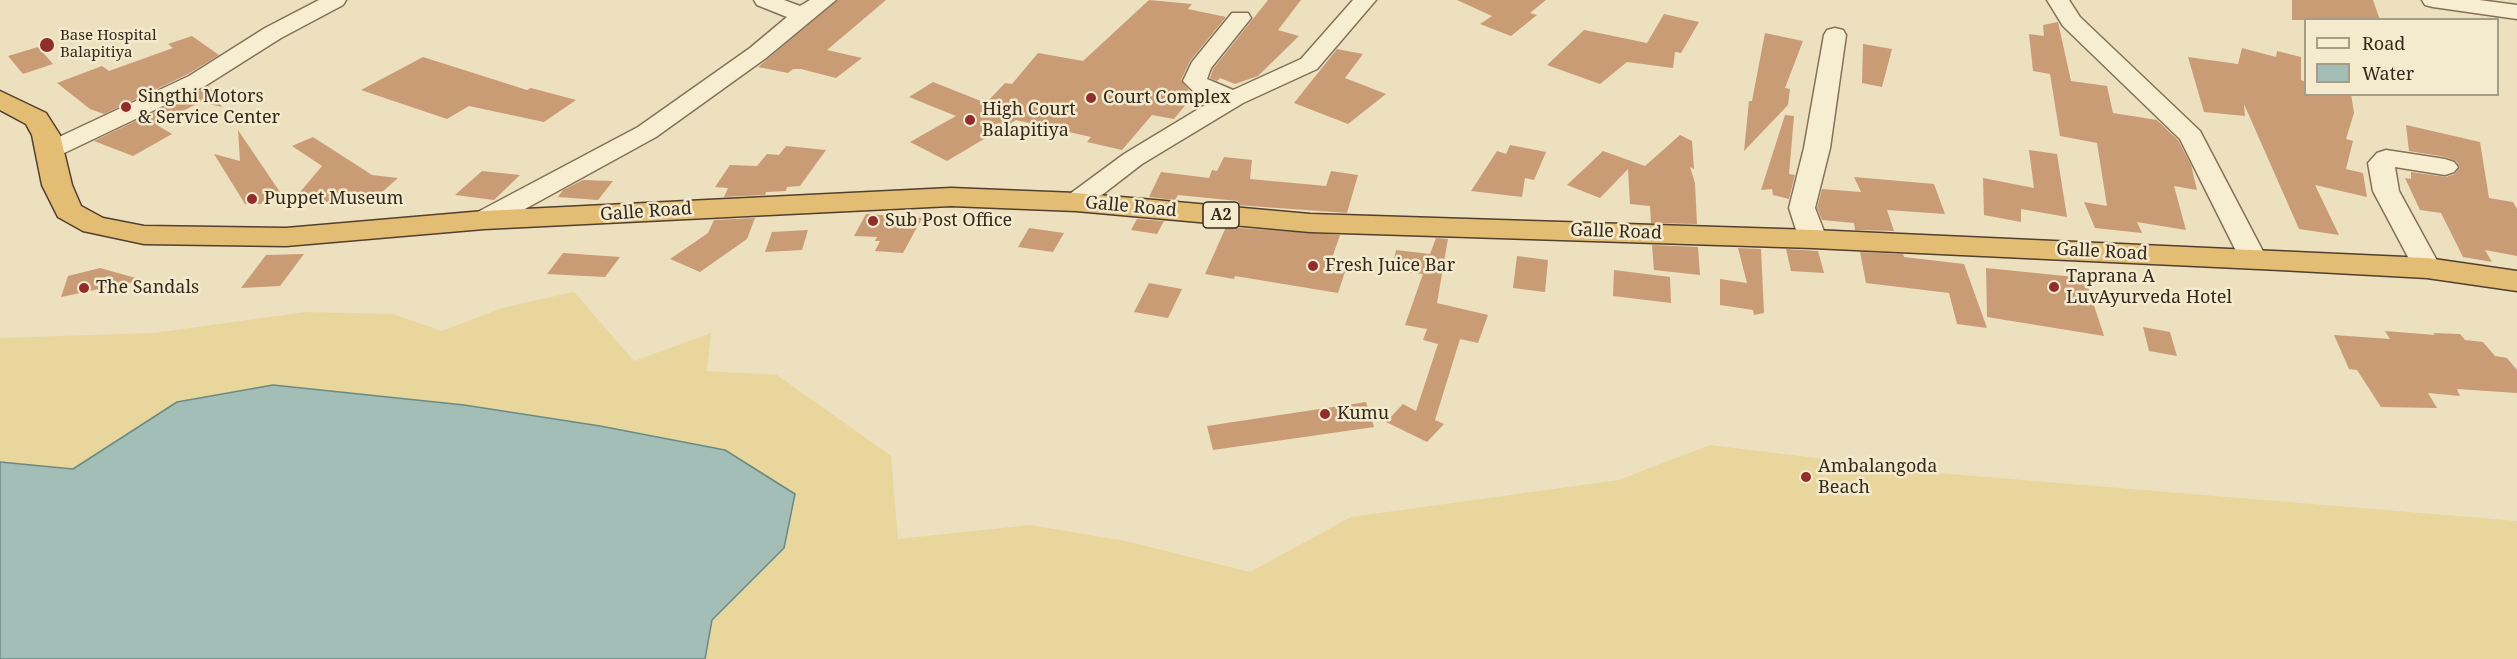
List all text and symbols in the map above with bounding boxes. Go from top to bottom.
legend [2304,18,2499,96]
place label: Base Hospital Balapitiya [60,27,157,62]
text: Road [2362,31,2405,55]
marker: Base Hospital Balapitiya [38,36,56,54]
text: Water [2362,61,2414,85]
place label: Singthi Motors & Service Center [138,86,280,128]
place label: Court Complex [1103,87,1230,109]
marker: Court Complex [1084,91,1098,105]
place label: High Court Balapitiya [982,99,1076,142]
marker: Singthi Motors & Service Center [119,100,133,114]
marker: High Court Balapitiya [963,113,977,127]
place label: Puppet Museum [264,188,404,210]
marker: Puppet Museum [245,192,259,206]
street label: Galle Road [1084,192,1178,222]
street label: Galle Road [599,198,693,226]
road number: A2 [1203,202,1239,228]
place label: Sub Post Office [885,210,1012,232]
marker: Sub Post Office [866,214,880,228]
street label: Galle Road [1570,220,1662,244]
street label: Galle Road [2056,239,2148,265]
place label: Fresh Juice Bar [1325,255,1455,277]
marker: Fresh Juice Bar [1306,259,1320,273]
place label: Taprana A LuvAyurveda Hotel [2066,266,2232,308]
place label: The Sandals [96,277,199,299]
marker: Taprana A LuvAyurveda Hotel [2047,280,2061,294]
marker: The Sandals [77,281,91,295]
place label: Kumu [1337,403,1389,425]
marker: Kumu [1318,407,1332,421]
place label: Ambalangoda Beach [1818,456,1937,498]
marker: Ambalangoda Beach [1799,470,1813,484]

